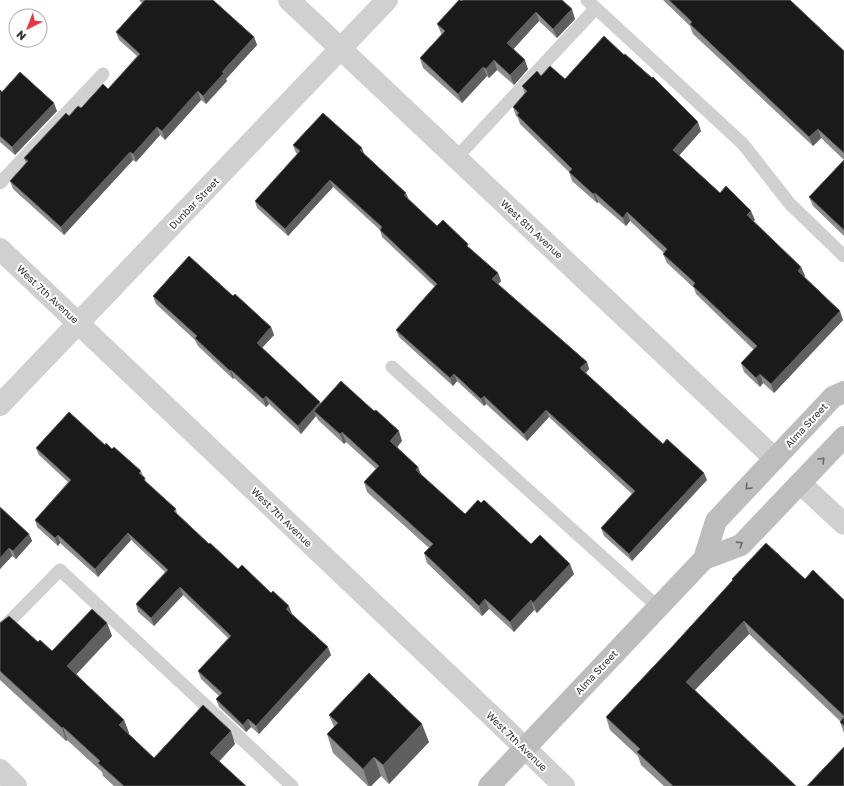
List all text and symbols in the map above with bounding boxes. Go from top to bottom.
north arrow [8,8,48,48]
text: N [14,28,28,43]
street label: Dunbar Street [166,175,222,231]
street label: West 8th Avenue [498,197,566,261]
street label: West 7th Avenue [15,262,82,326]
street label: Alma Street [782,400,830,450]
one-way arrow [817,457,825,465]
one-way arrow [745,482,753,490]
street label: West 7th Avenue [249,485,315,549]
one-way arrow [736,542,743,549]
street label: Alma Street [572,647,620,697]
street label: West 7th Avenue [484,709,550,773]

